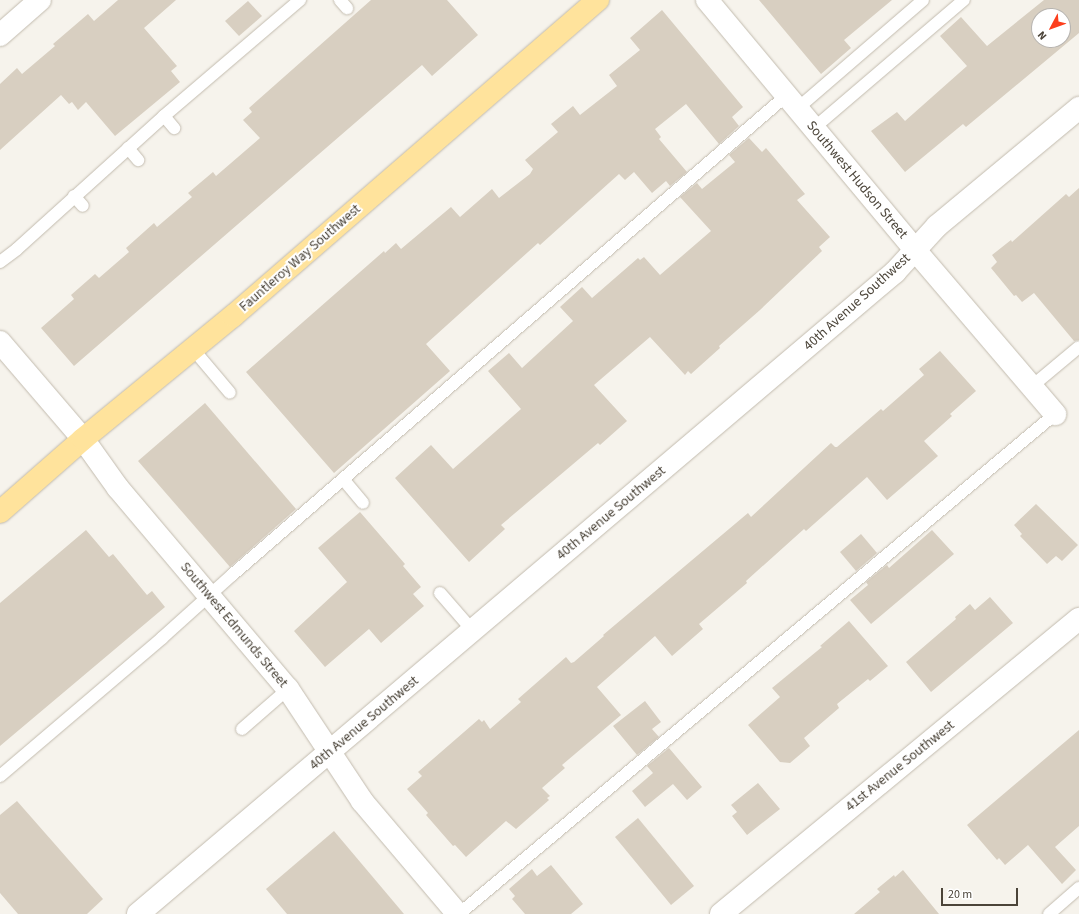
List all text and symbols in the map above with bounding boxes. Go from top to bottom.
north arrow [1031,8,1071,48]
text: N [1034,28,1050,43]
street label: Southwest Hudson Street [803,118,911,242]
street label: Fauntleroy Way Southwest [236,201,364,315]
street label: 40th Avenue Southwest [800,250,914,354]
street label: 40th Avenue Southwest [553,462,669,564]
street label: Southwest Edmunds Street [177,559,291,691]
street label: 40th Avenue Southwest [306,672,422,774]
street label: 41st Avenue Southwest [842,717,958,815]
scale bar [943,880,1020,906]
text: 20 m [948,886,972,903]

